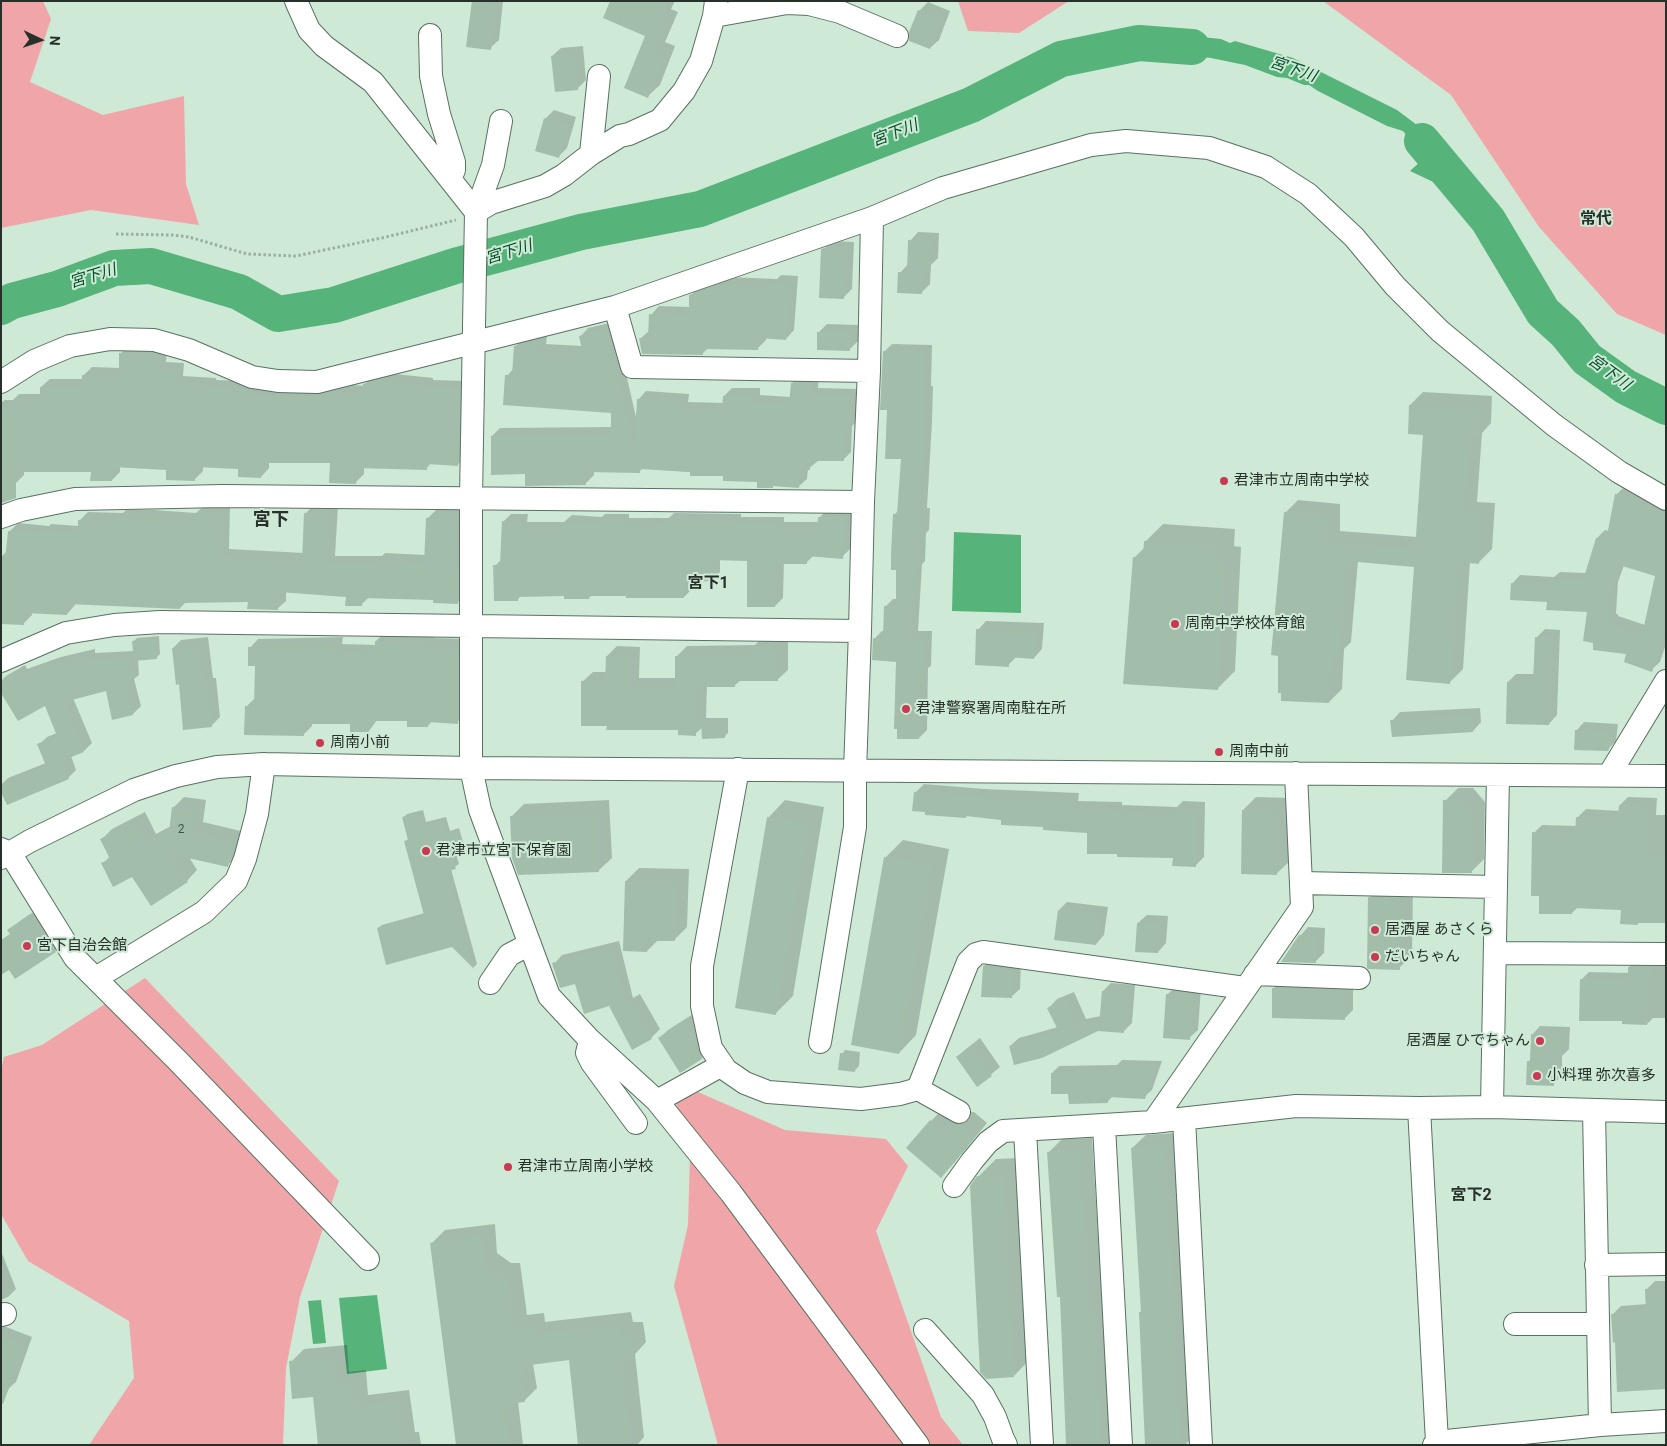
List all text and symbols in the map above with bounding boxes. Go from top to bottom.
north arrow [15,15,65,65]
text: N [47,35,63,46]
water label: 宮下川 [1267,53,1319,87]
water label: 宮下川 [869,116,921,152]
district label: 常代 [1580,210,1612,230]
water label: 宮下川 [483,237,535,269]
water label: 宮下川 [67,261,119,293]
water label: 宮下川 [1584,351,1634,395]
place label: 君津市立周南中学校 [1234,472,1369,490]
marker: 君津市立周南中学校 [1218,475,1230,487]
district label: 宮下 [253,509,289,531]
district label: 宮下1 [687,574,729,594]
place label: 周南中学校体育館 [1185,615,1305,633]
marker: 周南中学校体育館 [1169,618,1181,630]
place label: 君津警察署周南駐在所 [916,700,1066,718]
marker: 君津警察署周南駐在所 [900,703,912,715]
place label: 周南小前 [330,734,390,752]
marker: 周南小前 [314,737,326,749]
place label: 周南中前 [1229,743,1289,761]
marker: 周南中前 [1213,746,1225,758]
house number: 2 [178,823,184,837]
place label: 君津市立宮下保育園 [436,842,571,860]
marker: 君津市立宮下保育園 [420,845,432,857]
place label: 居酒屋 あさくら [1385,921,1494,939]
marker: 居酒屋 あさくら [1369,924,1381,936]
place label: 宮下自治会館 [37,937,127,955]
marker: 宮下自治会館 [21,940,33,952]
place label: だいちゃん [1385,948,1460,966]
marker: だいちゃん [1369,951,1381,963]
place label: 居酒屋 ひでちゃん [1406,1032,1530,1050]
marker: 居酒屋 ひでちゃん [1534,1035,1546,1047]
place label: 小料理 弥次喜多 [1547,1067,1656,1085]
marker: 小料理 弥次喜多 [1531,1070,1543,1082]
place label: 君津市立周南小学校 [518,1158,653,1176]
marker: 君津市立周南小学校 [502,1161,514,1173]
district label: 宮下2 [1450,1186,1492,1206]

